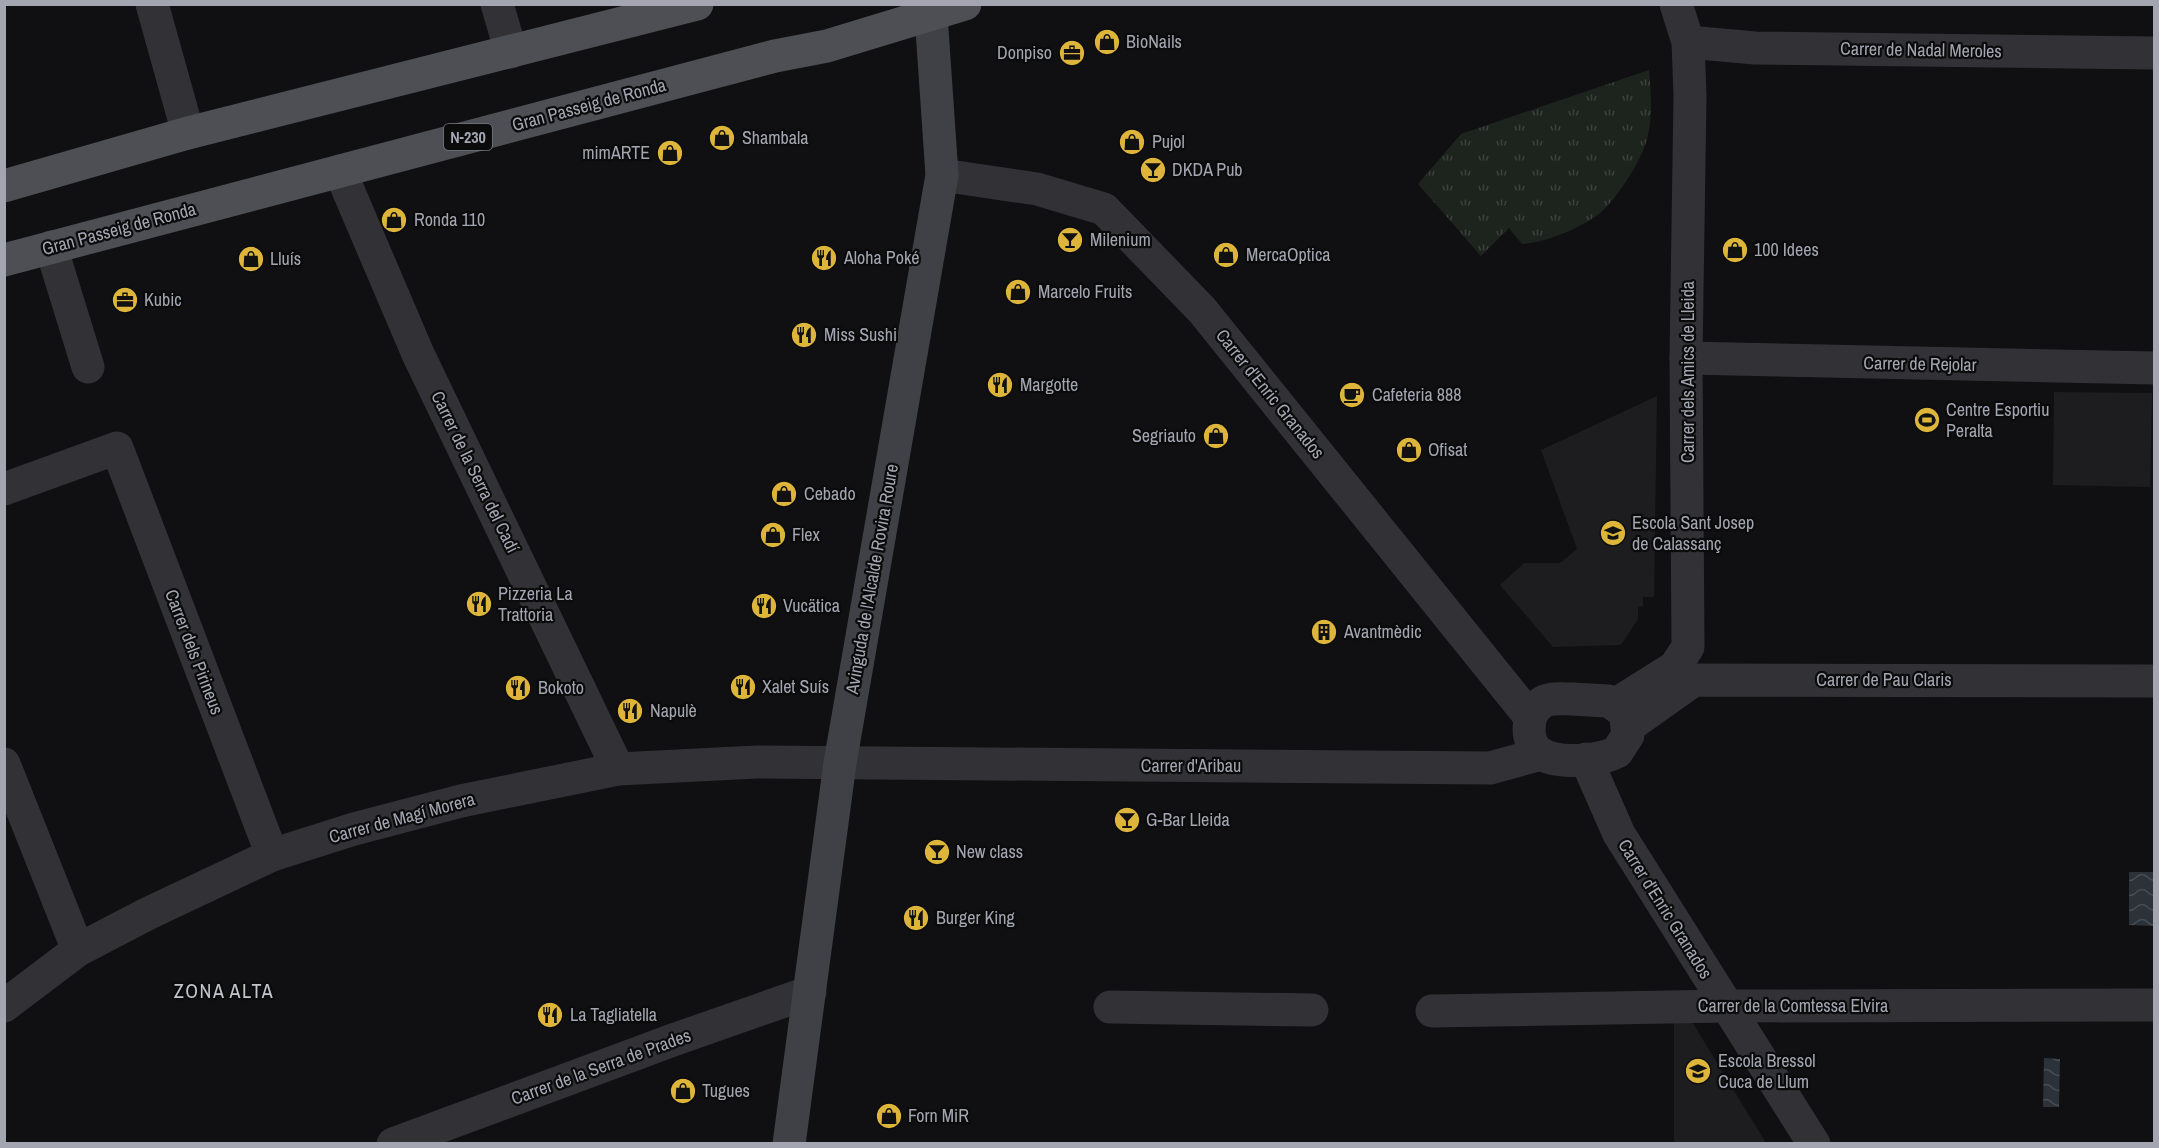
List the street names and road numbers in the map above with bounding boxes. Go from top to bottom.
street label: Carrer de Nadal Meroles [1840,36,2002,63]
street label: Gran Passeig de Ronda [509,72,669,137]
road number: N-230 [444,124,492,150]
street label: Gran Passeig de Ronda [39,196,199,261]
street label: Carrer dels Amics de Lleida [1675,281,1700,463]
street label: Carrer d'Enric Granados [1210,324,1331,464]
street label: Carrer de Rejolar [1863,350,1977,377]
street label: Carrer de la Serra del Cadí [425,387,526,558]
street label: Avinguda de l'Alcalde Rovira Roure [839,462,904,697]
street label: Carrer dels Pirineus [159,586,230,718]
street label: Carrer de Pau Claris [1816,667,1952,692]
street label: Carrer d'Aribau [1141,753,1241,778]
street label: Carrer de Magí Morera [326,786,478,849]
street label: Carrer d'Enric Granados [1612,834,1719,983]
street label: Carrer de la Comtessa Elvira [1698,993,1888,1018]
street label: Carrer de la Serra de Prades [508,1022,694,1111]

